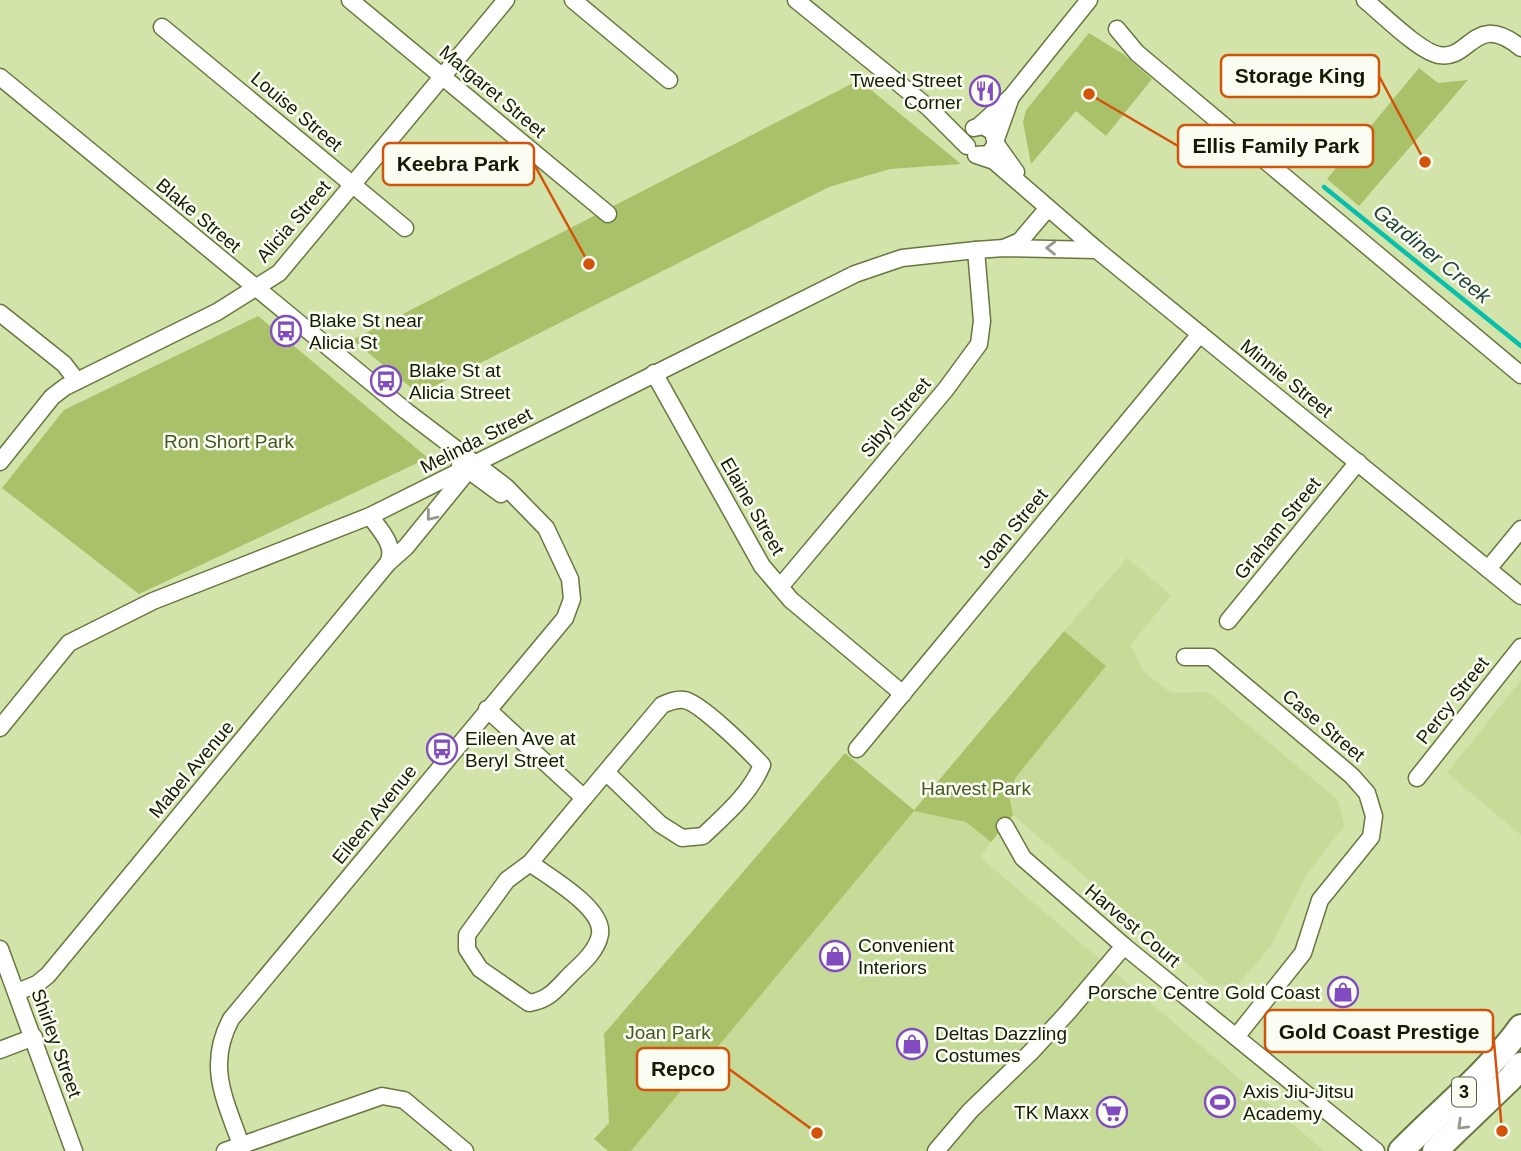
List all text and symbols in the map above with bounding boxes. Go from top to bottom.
street label: Margaret Street [435,41,551,142]
callout: Storage King [1221,55,1379,97]
text: Storage King [1235,64,1365,87]
street label: Louise Street [247,67,347,156]
place label: Tweed Street Corner [850,70,963,113]
restaurant icon: Tweed Street Corner [968,74,1002,108]
callout: Ellis Family Park [1178,125,1373,167]
text: Ellis Family Park [1193,134,1360,157]
callout: Keebra Park [383,143,534,185]
text: Keebra Park [397,152,520,175]
street label: Blake Street [152,174,246,257]
street label: Alicia Street [252,176,335,266]
water label: Gardiner Creek [1369,200,1496,309]
one-way arrow [1045,240,1055,256]
place label: Blake St near Alicia St [309,310,424,353]
bus stop icon: Blake St near Alicia St [269,314,303,348]
street label: Minnie Street [1237,335,1337,422]
place label: Blake St at Alicia Street [409,360,511,403]
bus stop icon: Blake St at Alicia Street [369,364,403,398]
street label: Sibyl Street [856,373,935,461]
street label: Melinda Street [417,403,536,478]
park label: Ron Short Park [164,431,294,452]
street label: Elaine Street [716,454,789,559]
street label: Graham Street [1230,473,1325,583]
street label: Joan Street [973,484,1052,572]
one-way arrow [427,508,440,521]
street label: Percy Street [1412,652,1493,748]
street label: Case Street [1279,685,1369,766]
street label: Mabel Avenue [145,717,238,822]
place label: Eileen Ave at Beryl Street [465,728,576,771]
bus stop icon: Eileen Ave at Beryl Street [425,732,459,766]
street label: Eileen Avenue [328,761,421,868]
park label: Harvest Park [921,778,1031,799]
street label: Harvest Court [1081,880,1185,972]
place label: Convenient Interiors [858,935,955,978]
shop icon: Convenient Interiors [818,939,852,973]
shop icon: Porsche Centre Gold Coast [1326,975,1360,1009]
place label: Porsche Centre Gold Coast [1088,982,1321,1003]
street label: Shirley Street [27,986,86,1101]
callout: Gold Coast Prestige [1265,1010,1493,1052]
text: Gold Coast Prestige [1279,1020,1479,1043]
park label: Joan Park [625,1022,711,1043]
place label: Deltas Dazzling Costumes [935,1023,1067,1066]
shop icon: Deltas Dazzling Costumes [895,1027,929,1061]
callout: Repco [637,1048,729,1090]
text: Repco [651,1057,715,1080]
road number: 3 [1452,1078,1476,1106]
place label: Axis Jiu-Jitsu Academy [1243,1081,1354,1124]
sports icon: Axis Jiu-Jitsu Academy [1203,1085,1237,1119]
supermarket icon: TK Maxx [1095,1095,1129,1129]
place label: TK Maxx [1014,1102,1089,1123]
one-way arrow [1458,1116,1471,1129]

